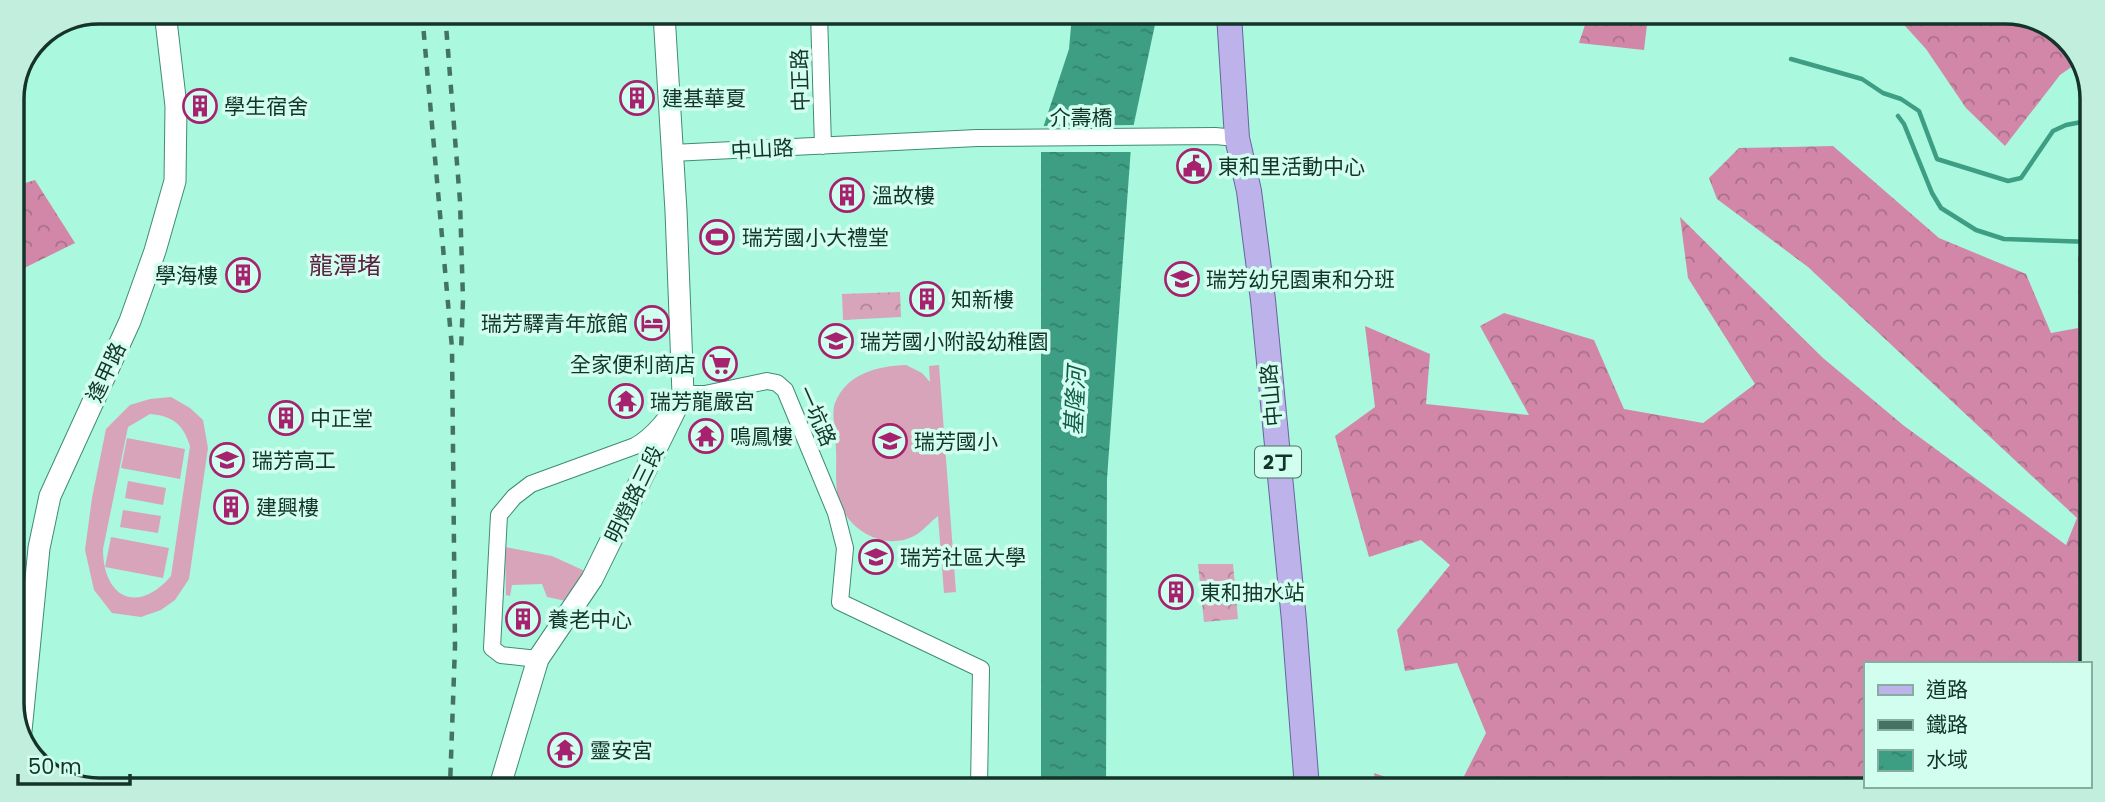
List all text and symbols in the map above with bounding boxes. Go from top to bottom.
street label: 中正路 [784,48,816,112]
building icon: 建基華夏 [618,79,656,117]
place label: 建基華夏 [662,84,746,113]
building icon: 學生宿舍 [181,87,219,125]
place label: 學生宿舍 [224,92,308,121]
street label: 介壽橋 [1050,103,1113,132]
street label: 中山路 [730,133,794,165]
public building icon: 東和里活動中心 [1175,147,1213,185]
place label: 東和里活動中心 [1218,152,1365,181]
building icon: 溫故樓 [828,176,866,214]
place label: 溫故樓 [872,181,935,210]
sports icon: 瑞芳國小大禮堂 [698,218,736,256]
place label: 瑞芳國小大禮堂 [742,223,889,252]
district label: 龍潭堵 [309,249,381,282]
building icon: 學海樓 [224,256,262,294]
school or university icon: 瑞芳幼兒園東和分班 [1163,260,1201,298]
place label: 學海樓 [155,261,218,290]
place label: 瑞芳幼兒園東和分班 [1206,265,1395,294]
building icon: 知新樓 [908,280,946,318]
place label: 知新樓 [951,285,1014,314]
hotel icon: 瑞芳驛青年旅館 [633,304,671,342]
place label: 瑞芳驛青年旅館 [481,309,628,338]
school or university icon: 瑞芳國小附設幼稚園 [817,322,855,360]
place label: 瑞芳國小附設幼稚園 [860,327,1049,356]
street label: 逢甲路 [80,337,132,407]
supermarket icon: 全家便利商店 [701,345,739,383]
place label: 全家便利商店 [570,350,696,379]
water label: 基隆河 [1057,362,1093,436]
street label: 中山路 [1254,362,1288,428]
street label: 一坑路 [791,381,843,451]
temple icon: 瑞芳龍嚴宮 [607,382,645,420]
place label: 瑞芳龍嚴宮 [650,387,755,416]
building icon: 中正堂 [267,399,305,437]
place label: 中正堂 [310,404,373,433]
temple icon: 鳴鳳樓 [687,417,725,455]
place label: 鳴鳳樓 [730,422,793,451]
school or university icon: 瑞芳國小 [871,422,909,460]
place label: 瑞芳國小 [914,427,998,456]
street label: 明燈路三段 [598,440,670,548]
school or university icon: 瑞芳高工 [208,441,246,479]
place label: 瑞芳高工 [252,446,336,475]
road number: 2丁 [1255,446,1301,477]
building icon: 建興樓 [212,488,250,526]
place label: 建興樓 [256,493,319,522]
school or university icon: 瑞芳社區大學 [857,538,895,576]
place label: 瑞芳社區大學 [900,543,1026,572]
building icon: 東和抽水站 [1157,573,1195,611]
place label: 東和抽水站 [1200,578,1305,607]
building icon: 養老中心 [504,600,542,638]
place label: 養老中心 [548,605,632,634]
legend [1864,662,2091,788]
text: 道路 [1926,675,1968,704]
text: 鐵路 [1926,710,1968,739]
temple icon: 靈安宮 [546,731,584,769]
place label: 靈安宮 [590,736,653,765]
scale bar [18,742,130,786]
text: 水域 [1926,745,1968,774]
text: 50 m [28,752,82,781]

